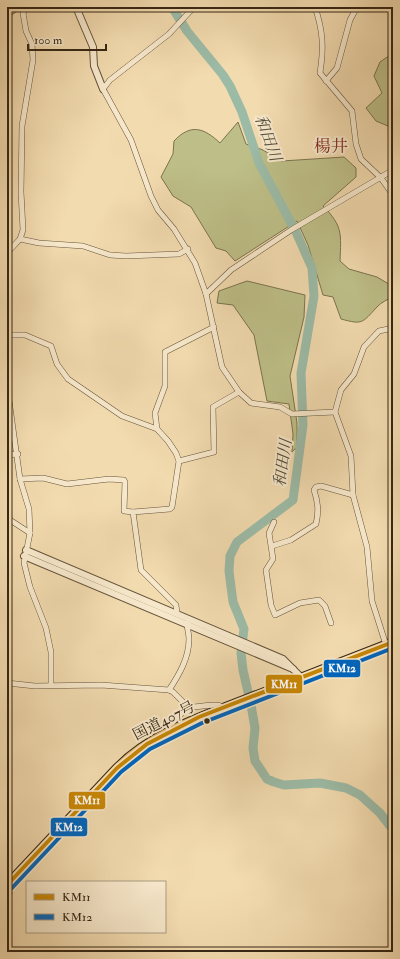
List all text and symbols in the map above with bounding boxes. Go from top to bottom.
scale bar [28,26,106,52]
text: 100 m [34,33,63,48]
water label: 和田川 [250,112,286,166]
district label: 楊井 [314,136,348,157]
water label: 和田川 [270,436,297,488]
line badge: KM12 [323,659,361,678]
text: KM12 [328,662,356,675]
line badge: KM11 [265,674,303,694]
text: KM11 [271,678,297,691]
street label: 国道407号 [130,697,198,745]
unlabelled marker [202,716,212,726]
line badge: KM11 [68,791,106,810]
text: KM11 [74,794,100,807]
line badge: KM12 [50,817,88,837]
text: KM12 [55,821,83,834]
legend [26,881,166,933]
text: KM11 [62,890,91,905]
text: KM12 [62,910,92,925]

